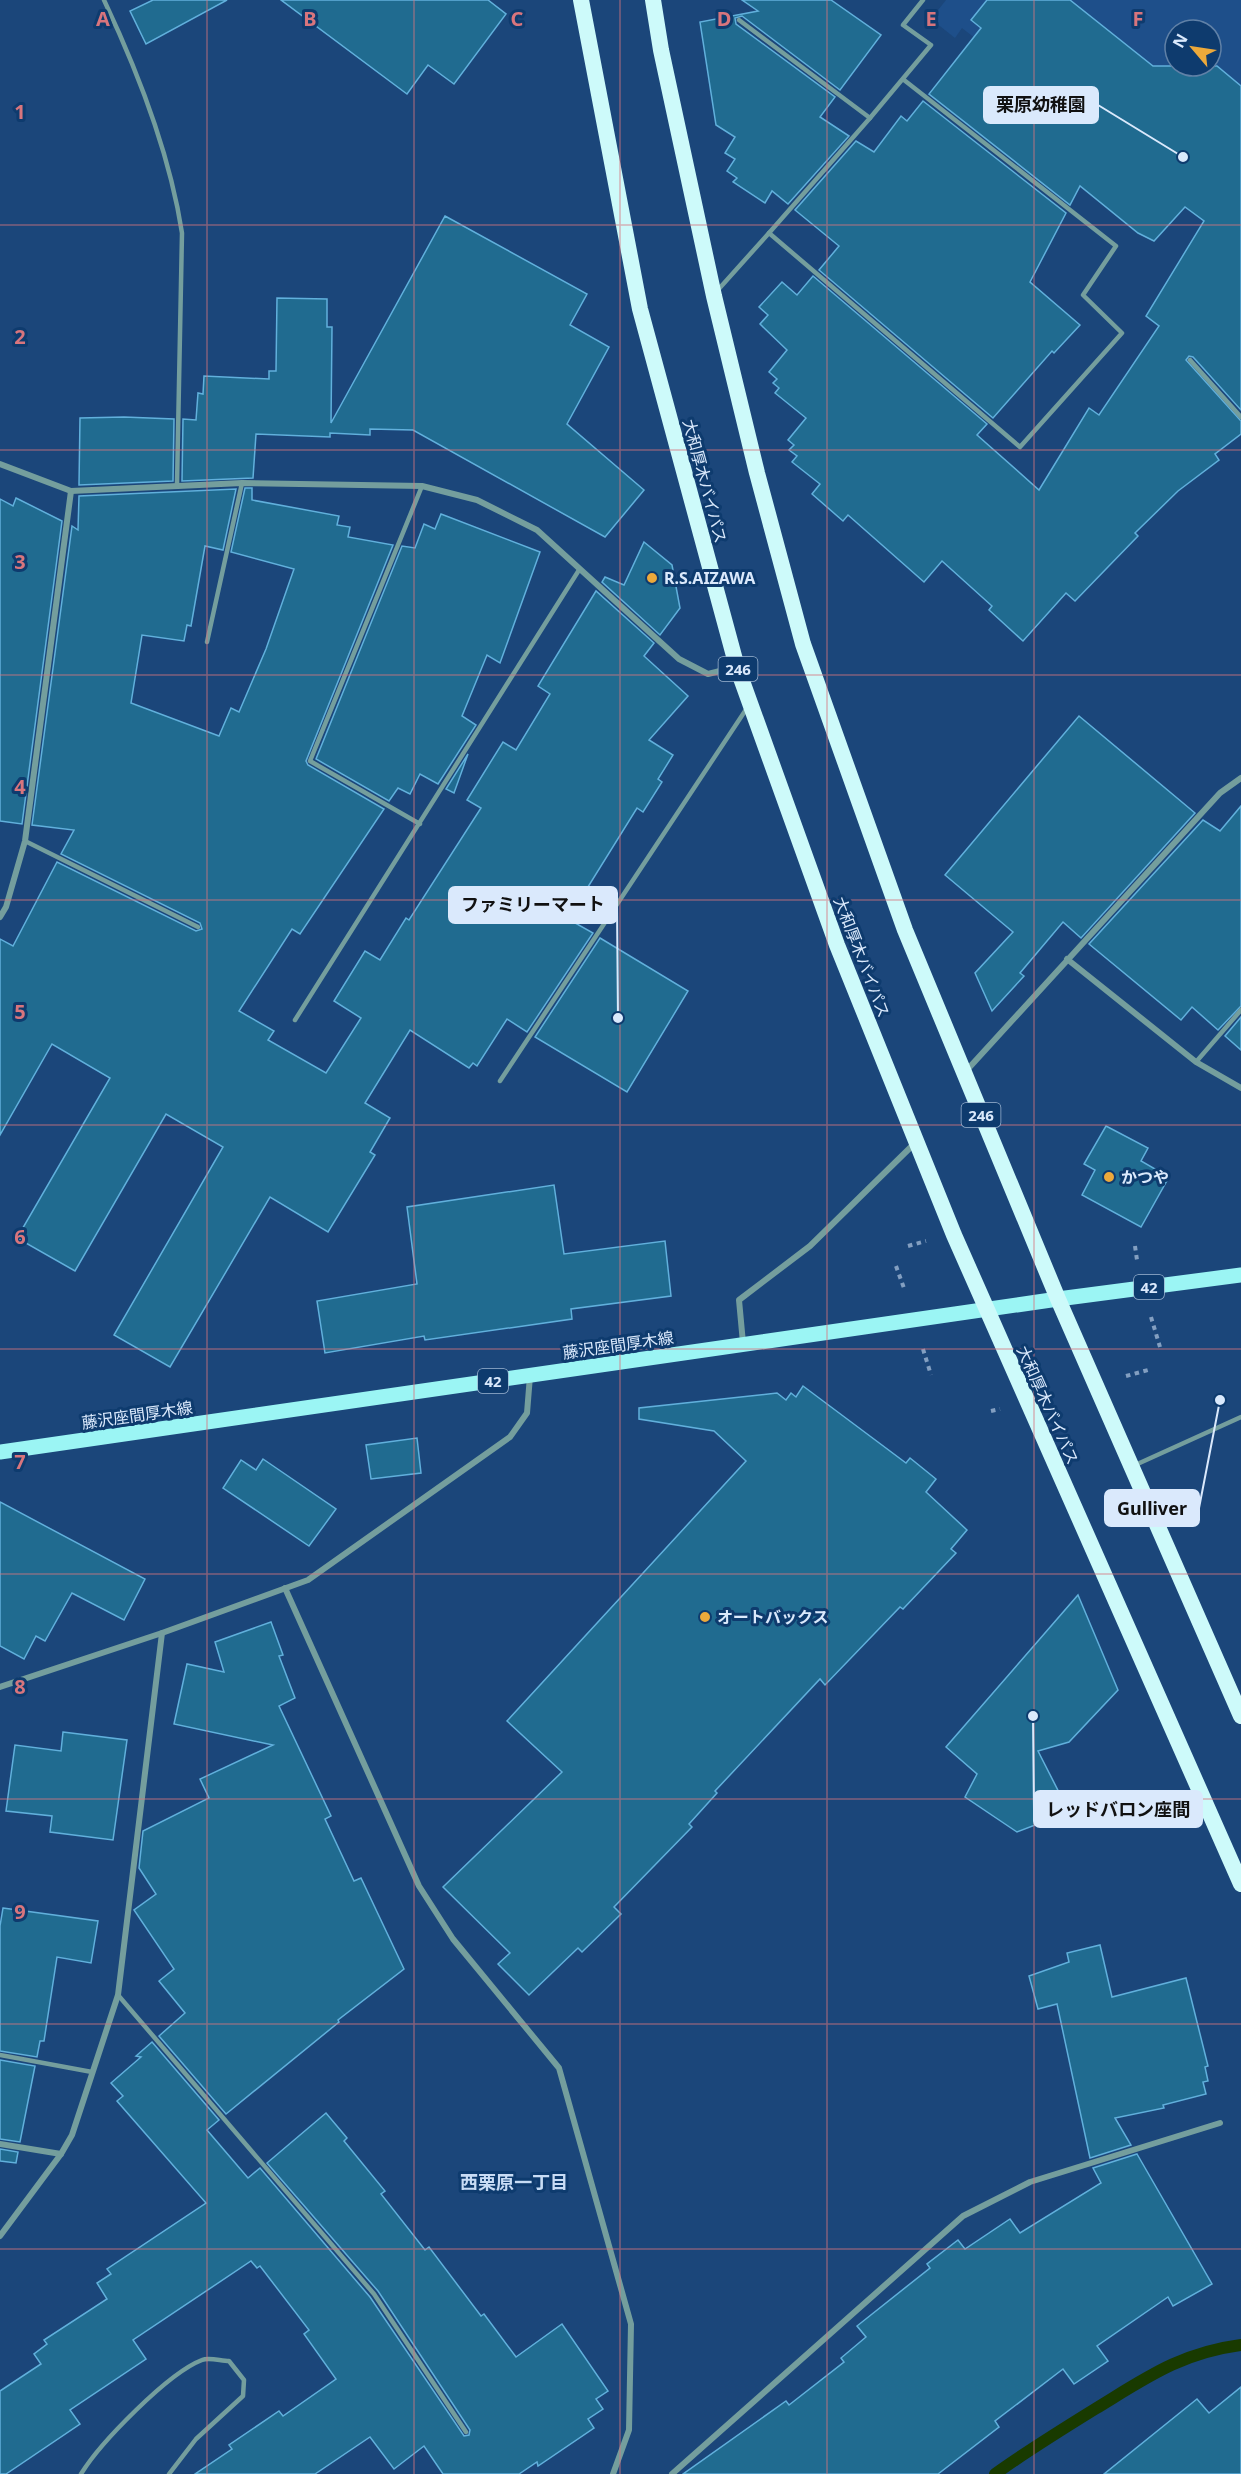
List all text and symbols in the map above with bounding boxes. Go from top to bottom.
text: A [96,5,110,32]
text: B [303,5,317,32]
text: C [511,5,524,32]
text: D [717,5,731,32]
text: E [925,5,937,32]
text: F [1133,5,1143,32]
north arrow [1163,18,1223,78]
text: N [1167,30,1193,52]
callout: 栗原幼稚園 [984,87,1098,123]
text: 栗原幼稚園 [996,92,1086,116]
text: 1 [14,98,26,125]
text: 2 [14,323,26,350]
street label: 大和厚木バイパス [678,416,732,546]
text: 3 [14,548,26,575]
place label: R.S.AIZAWA [664,567,756,589]
marker: R.S.AIZAWA [645,571,659,585]
road number: 246 [718,657,758,681]
text: 4 [14,773,26,800]
callout: ファミリーマート [449,887,617,923]
text: ファミリーマート [461,892,605,916]
street label: 大和厚木バイパス [829,893,895,1021]
text: 5 [14,998,26,1025]
road number: 246 [962,1103,1000,1127]
place label: かつや [1121,1166,1169,1188]
marker: かつや [1102,1170,1116,1184]
text: 6 [14,1223,26,1250]
road number: 42 [1134,1275,1164,1299]
street label: 藤沢座間厚木線 [561,1326,675,1364]
street label: 大和厚木バイパス [1012,1342,1084,1468]
road number: 42 [478,1369,508,1393]
street label: 藤沢座間厚木線 [80,1396,194,1434]
text: 7 [14,1448,26,1475]
callout: Gulliver [1105,1490,1199,1526]
text: Gulliver [1117,1496,1187,1520]
place label: オートバックス [717,1606,829,1628]
marker: オートバックス [698,1610,712,1624]
text: 8 [14,1673,26,1700]
callout: レッドバロン座間 [1034,1791,1202,1827]
text: レッドバロン座間 [1046,1797,1190,1821]
text: 9 [14,1898,26,1925]
district label: 西栗原一丁目 [460,2170,568,2194]

